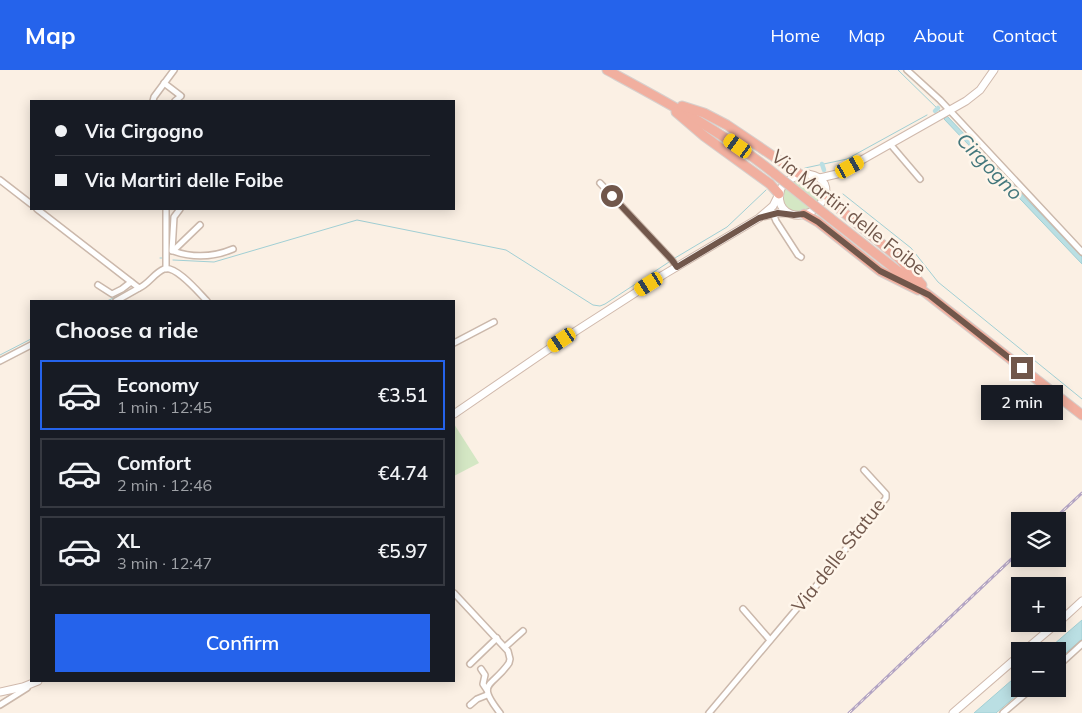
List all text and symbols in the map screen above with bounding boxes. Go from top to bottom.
text: Map [25,20,76,50]
text: Home [770,24,820,47]
text: Map [848,24,885,47]
text: About [913,24,964,47]
text: Contact [992,24,1057,47]
text: Via Cirgogno [85,119,204,143]
water label: Cirgogno [952,127,1028,205]
car [721,131,754,161]
street label: Via Martiri delle Foibe [767,144,931,280]
car [833,153,866,181]
text: Via Martiri delle Foibe [85,168,283,192]
route start [601,185,623,207]
car [632,270,665,298]
text: Choose a ride [55,316,198,344]
car [545,325,578,355]
route end [1011,357,1033,379]
icon: car [57,373,102,418]
text: Economy [117,373,199,397]
text: €3.51 [378,383,428,407]
callout: 2 min [981,386,1063,420]
text: 2 min [1001,392,1043,412]
text: 1 min · 12:45 [117,397,212,417]
icon: car [57,451,102,496]
text: Comfort [117,451,191,475]
text: €4.74 [378,461,428,485]
text: 2 min · 12:46 [117,475,212,495]
street label: Via delle Statue [786,493,890,617]
map controls [1011,512,1066,697]
button: layers [1011,512,1066,567]
icon: car [57,529,102,574]
text: XL [117,529,140,553]
text: €5.97 [378,539,428,563]
text: 3 min · 12:47 [117,553,212,573]
button: + [1011,577,1066,632]
button: Confirm [55,614,430,672]
button: − [1011,642,1066,697]

